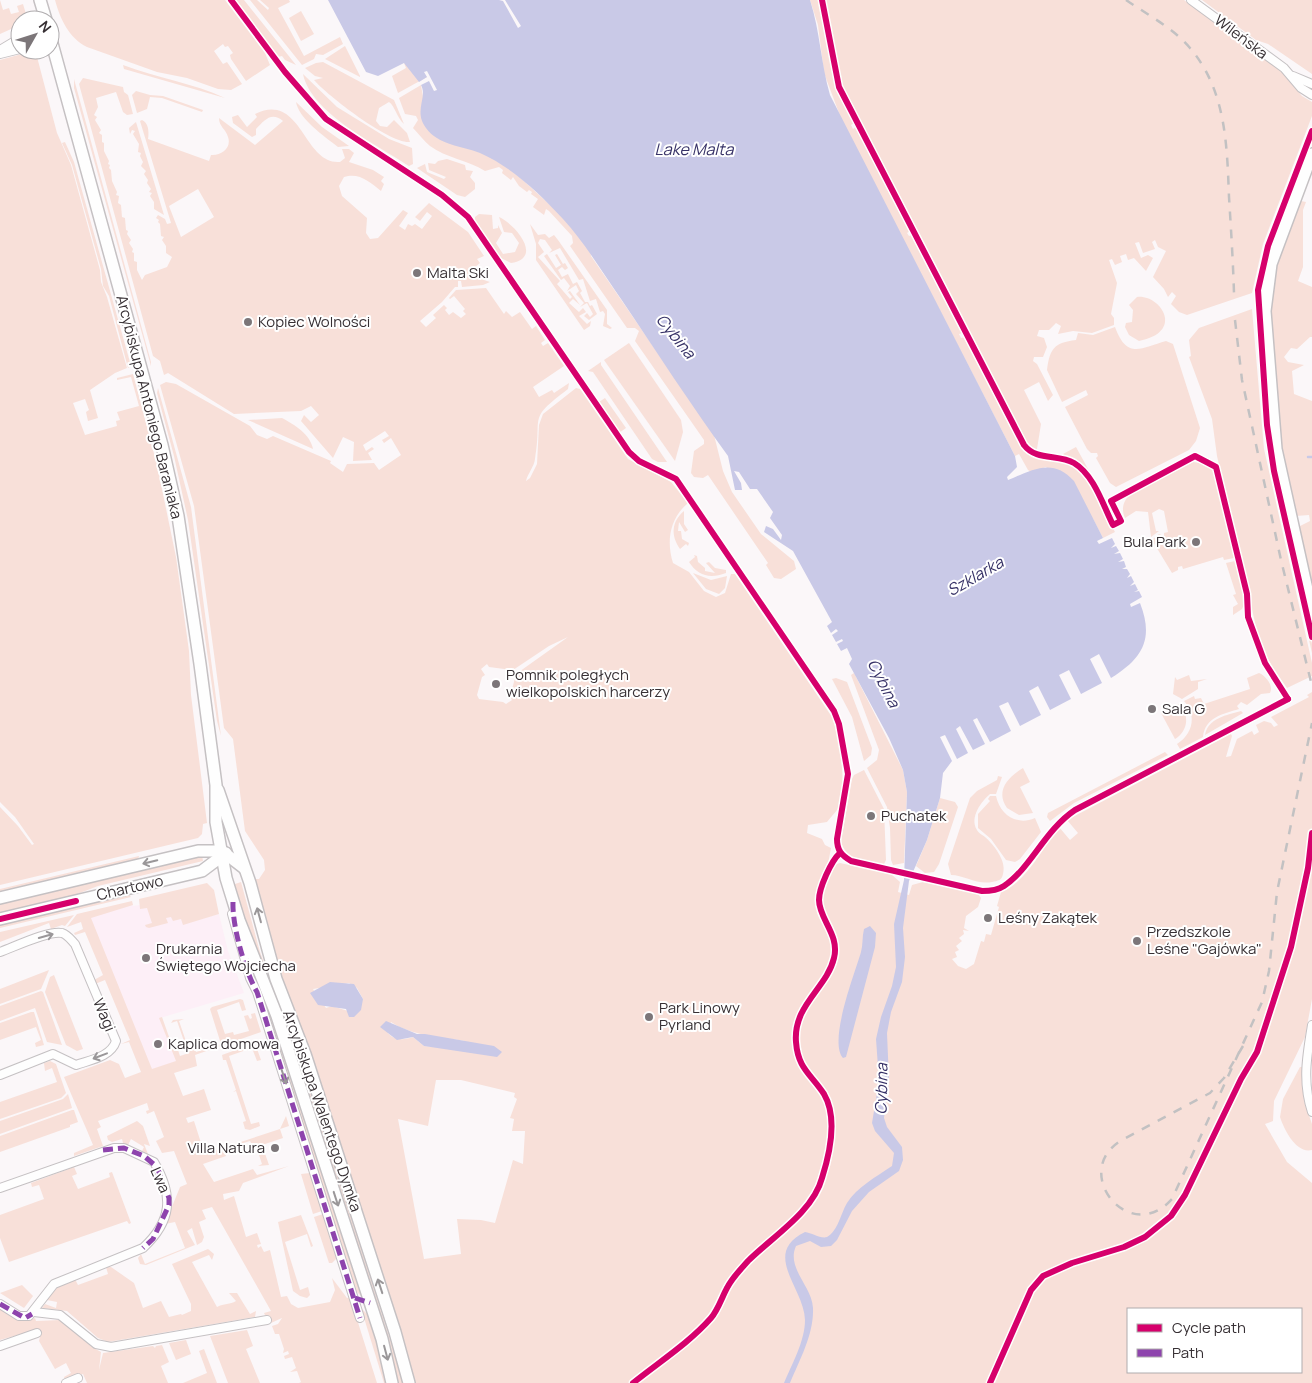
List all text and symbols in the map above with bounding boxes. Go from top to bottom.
north arrow [10,10,60,60]
street label: Wileńska [1210,10,1272,64]
text: N [35,17,56,36]
water label: Lake Malta [655,138,734,160]
place label: Malta Ski [427,262,489,283]
marker: Malta Ski [411,267,423,279]
street label: Arcybiskupa Antoniego Baraniaka [111,293,187,521]
water label: Cybina [651,309,701,364]
place label: Kopiec Wolności [258,311,370,332]
marker: Kopiec Wolności [242,316,254,328]
place label: Bula Park [1123,531,1187,552]
marker: Bula Park [1190,536,1202,548]
water label: Szklarka [943,551,1008,601]
water label: Cybina [863,655,906,712]
place label: Pomnik poległych wielkopolskich harcerzy [506,664,670,702]
marker: Pomnik poległych wielkopolskich harcerzy [490,678,502,690]
place label: Sala G [1162,698,1205,719]
marker: Sala G [1146,703,1158,715]
place label: Puchatek [881,805,947,826]
marker: Puchatek [865,810,877,822]
one-way arrow [143,858,159,867]
street label: Chartowo [95,870,165,905]
one-way arrow [253,907,263,923]
place label: Leśny Zakątek [998,907,1098,928]
marker: Leśny Zakątek [982,912,994,924]
place label: Przedszkole Leśne "Gajówka" [1147,921,1262,959]
one-way arrow [38,930,54,940]
marker: Przedszkole Leśne "Gajówka" [1131,935,1143,947]
place label: Drukarnia Świętego Wojciecha [156,938,296,976]
marker: Drukarnia Świętego Wojciecha [140,952,152,964]
street label: Wagi [88,995,121,1035]
place label: Park Linowy Pyrland [659,997,740,1035]
street label: Arcybiskupa Walentego Dymka [278,1007,367,1214]
marker: Park Linowy Pyrland [643,1011,655,1023]
place label: Kaplica domowa [168,1033,279,1054]
marker: Kaplica domowa [152,1038,164,1050]
one-way arrow [93,1052,108,1062]
water label: Cybina [870,1062,892,1115]
one-way arrow [280,1068,289,1084]
place label: Villa Natura [187,1137,265,1158]
marker: Villa Natura [269,1142,281,1154]
street label: Lwa [145,1163,175,1196]
one-way arrow [332,1190,341,1206]
one-way arrow [375,1279,384,1294]
legend [1127,1308,1302,1373]
text: Cycle path [1172,1317,1246,1338]
text: Path [1172,1342,1204,1363]
one-way arrow [381,1345,391,1361]

